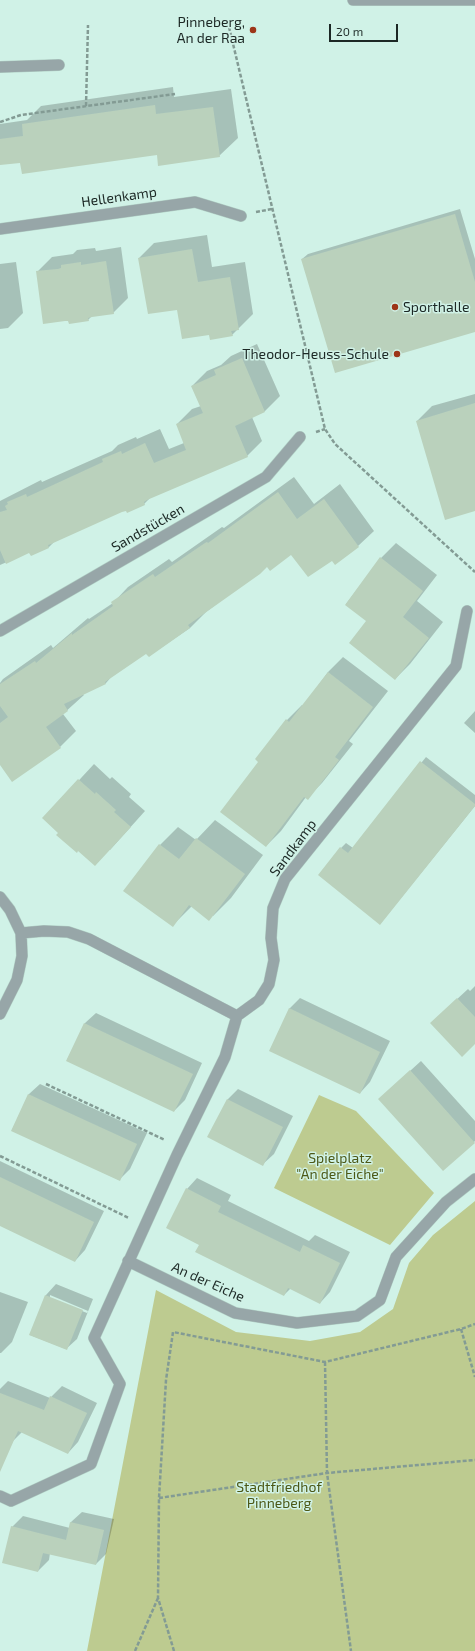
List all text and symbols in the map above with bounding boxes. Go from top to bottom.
place label: Pinneberg, An der Raa [177,14,245,46]
scale bar [331,16,400,42]
text: 20 m [336,24,363,38]
marker: Pinneberg, An der Raa [248,25,258,35]
street label: Hellenkamp [80,183,158,211]
place label: Sporthalle [403,299,470,315]
marker: Sporthalle [390,302,400,312]
place label: Theodor-Heuss-Schule [242,346,389,362]
marker: Theodor-Heuss-Schule [392,349,402,359]
street label: Sandstücken [108,500,188,556]
street label: Sandkamp [266,816,320,880]
park label: Spielplatz "An der Eiche" [296,1150,384,1182]
street label: An der Eiche [169,1258,247,1306]
park label: Stadtfriedhof Pinneberg [236,1479,322,1512]

